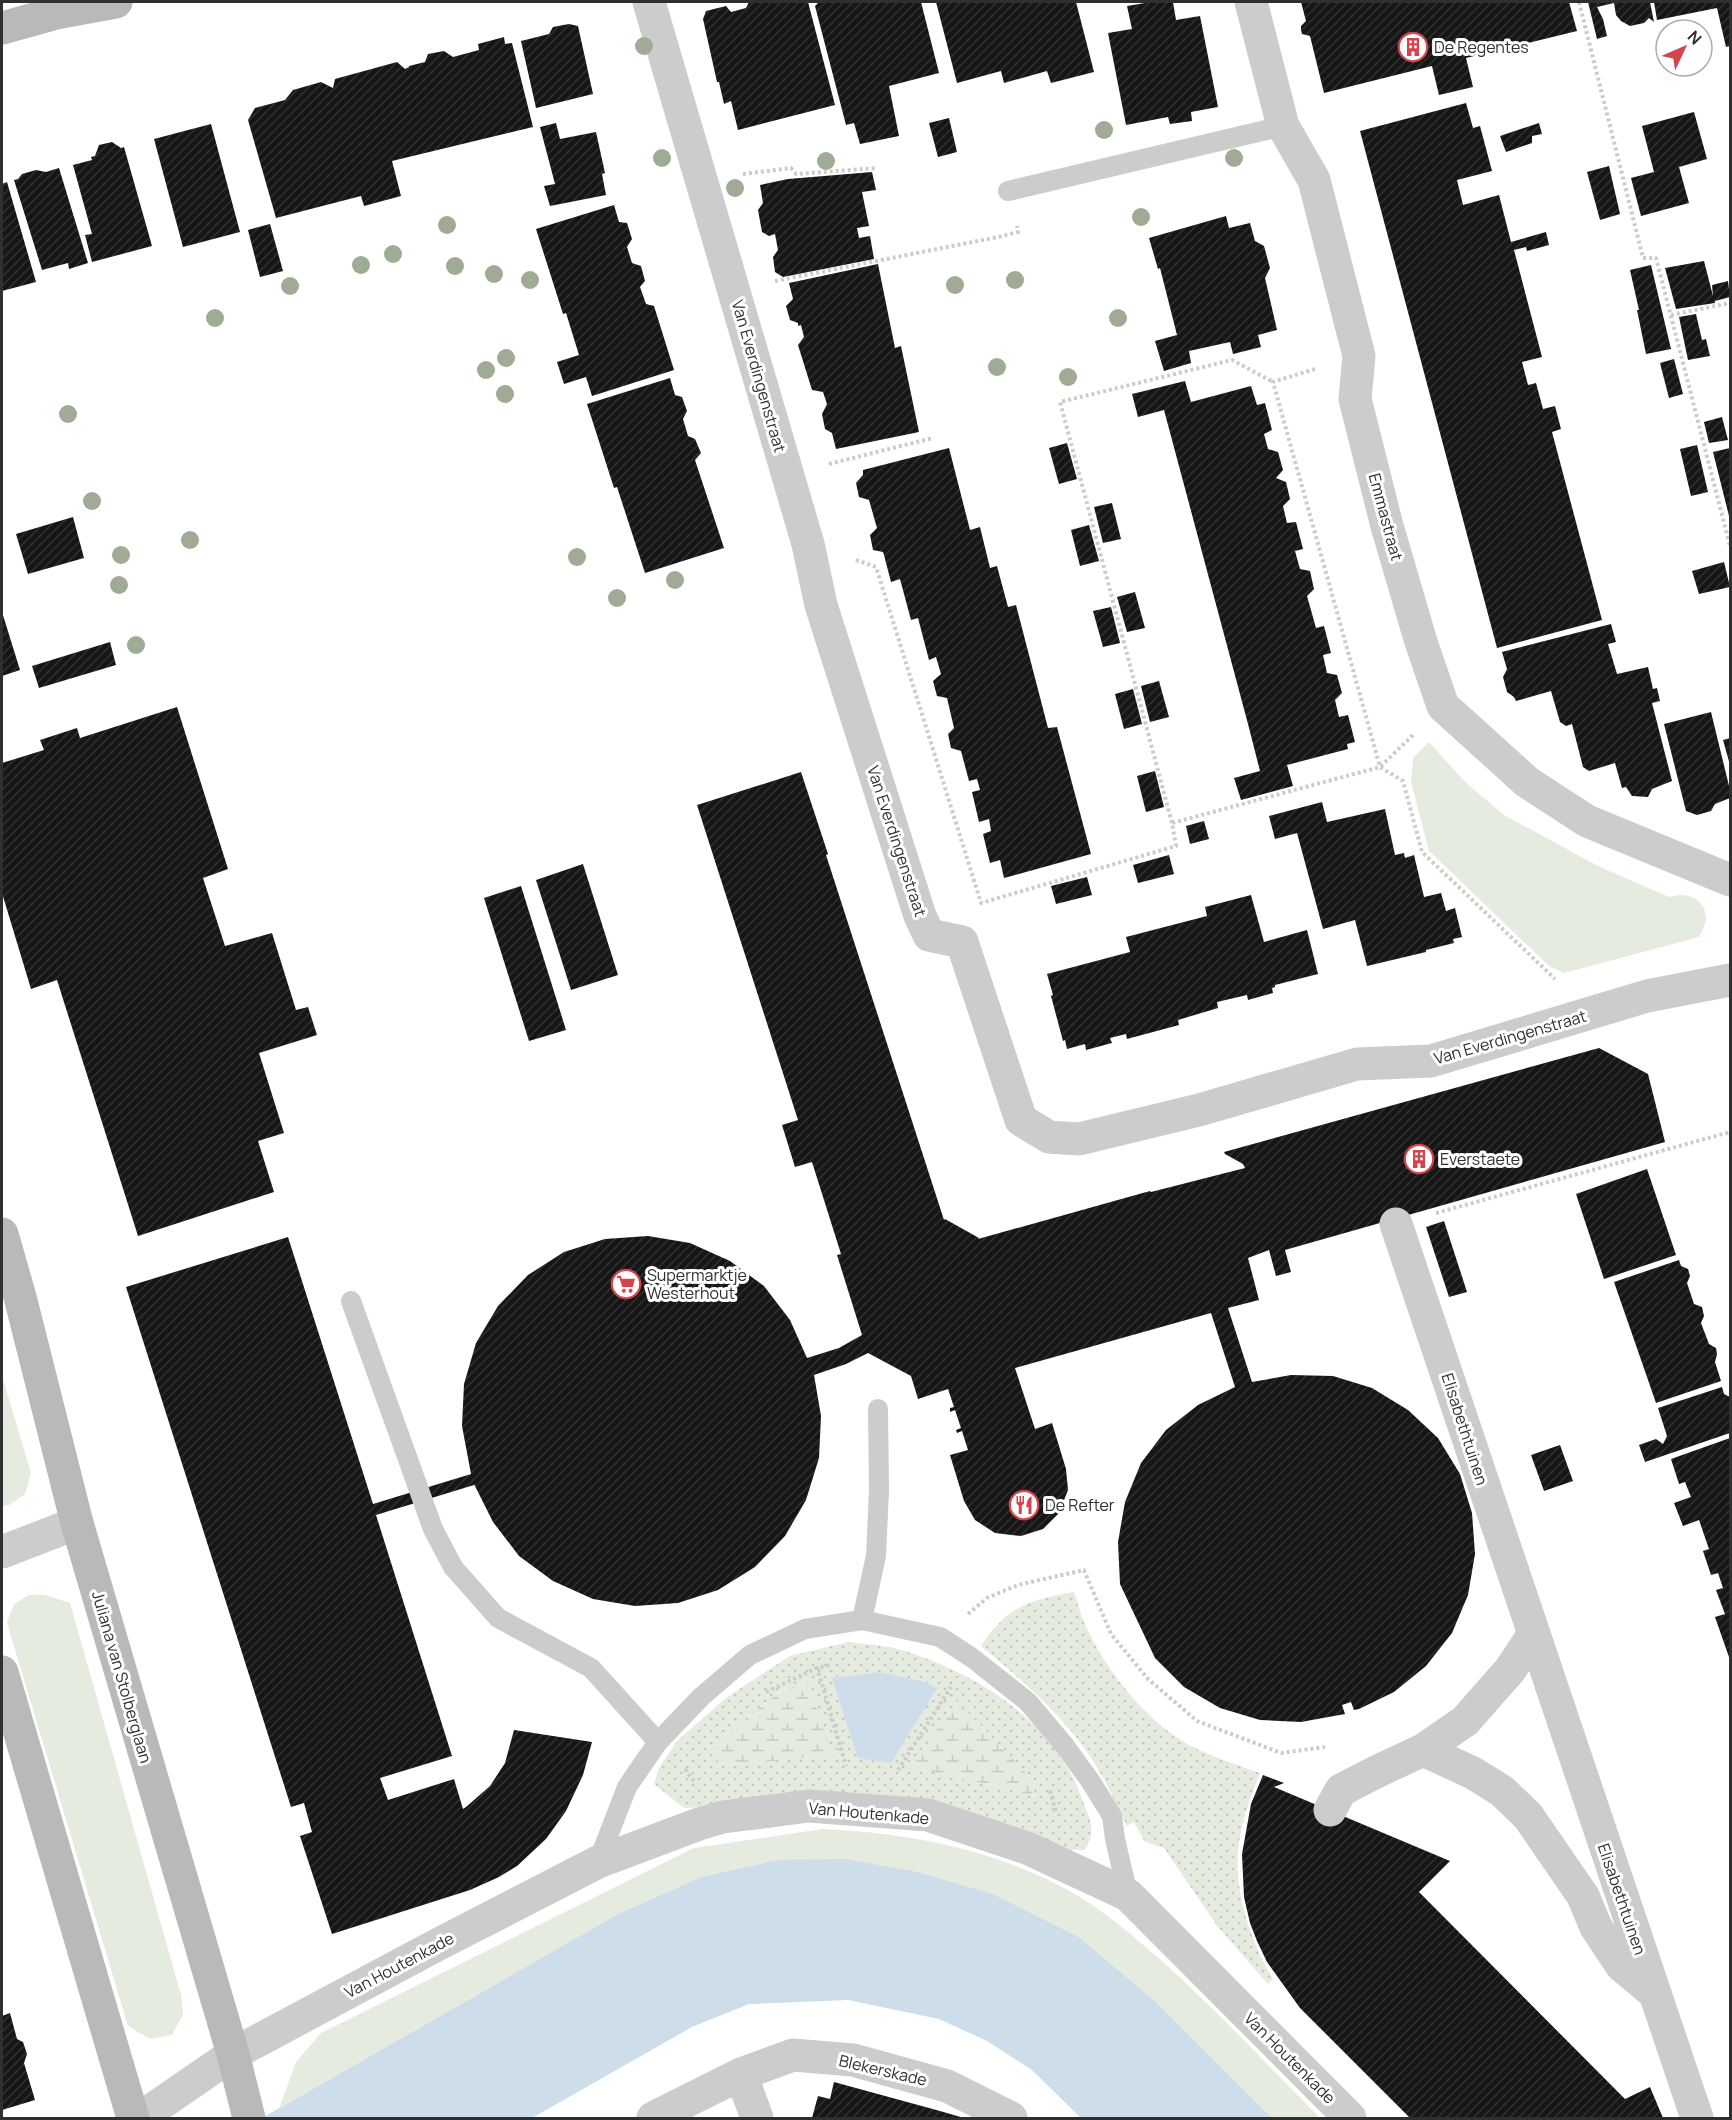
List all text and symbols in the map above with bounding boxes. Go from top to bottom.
north arrow [1654,18,1714,78]
text: N [1683,26,1707,49]
building icon: De Regentes [1397,31,1429,63]
place label: De Regentes [1434,36,1529,58]
street label: Van Everdingenstraat [727,297,791,455]
street label: Emmastraat [1364,471,1408,563]
street label: Van Everdingenstraat [862,763,932,919]
street label: Van Everdingenstraat [1431,1005,1589,1069]
building icon: Everstaete [1403,1143,1435,1175]
place label: Everstaete [1440,1148,1520,1170]
place label: Supermarktje Westerhout [647,1264,747,1304]
supermarket icon: Supermarktje Westerhout [610,1268,642,1300]
street label: Elisabethtuinen [1437,1370,1493,1488]
restaurant icon: De Refter [1008,1489,1040,1521]
place label: De Refter [1045,1494,1115,1516]
street label: Juliana van Stolberglaan [87,1588,157,1766]
street label: Van Houtenkade [808,1797,930,1829]
street label: Elisabethtuinen [1593,1840,1651,1958]
street label: Van Houtenkade [341,1927,457,2003]
street label: Van Houtenkade [1240,2008,1340,2108]
street label: Blekerskade [837,2049,929,2091]

